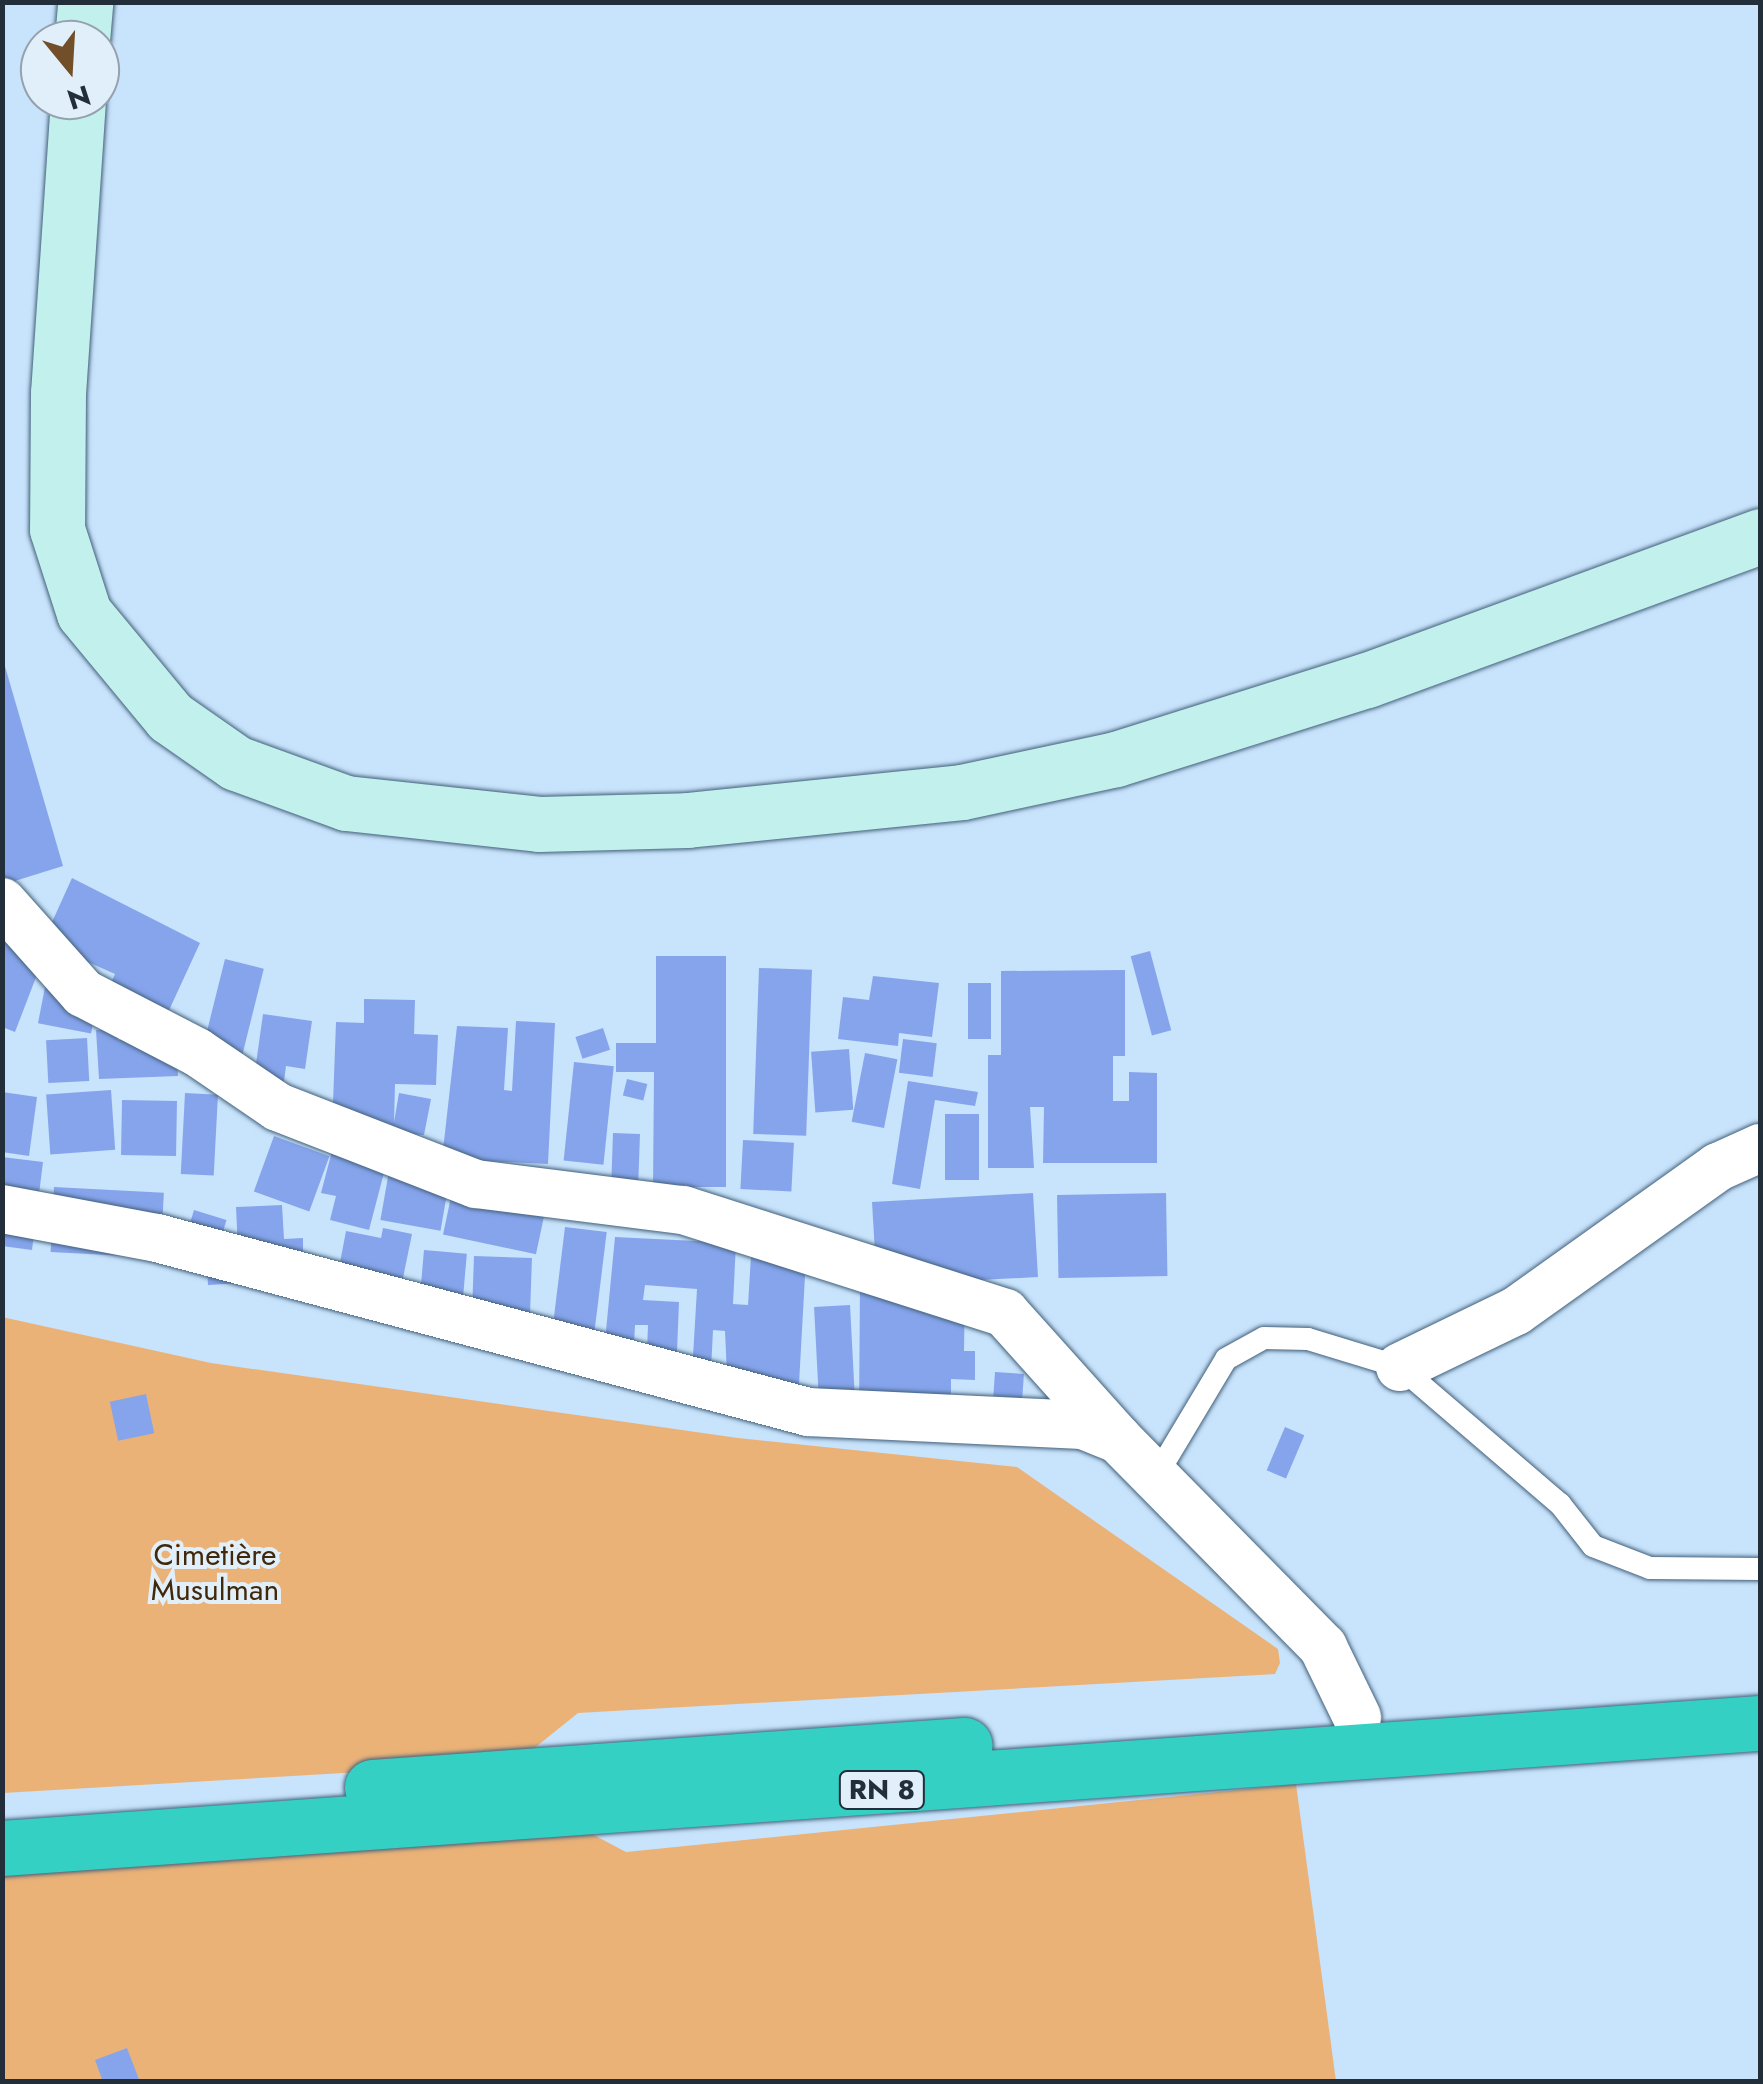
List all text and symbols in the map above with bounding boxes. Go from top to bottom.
north arrow [20,20,120,120]
text: N [62,74,96,120]
park label: Cimetière Musulman [151,1537,279,1608]
road number: RN 8 [837,1767,927,1813]

